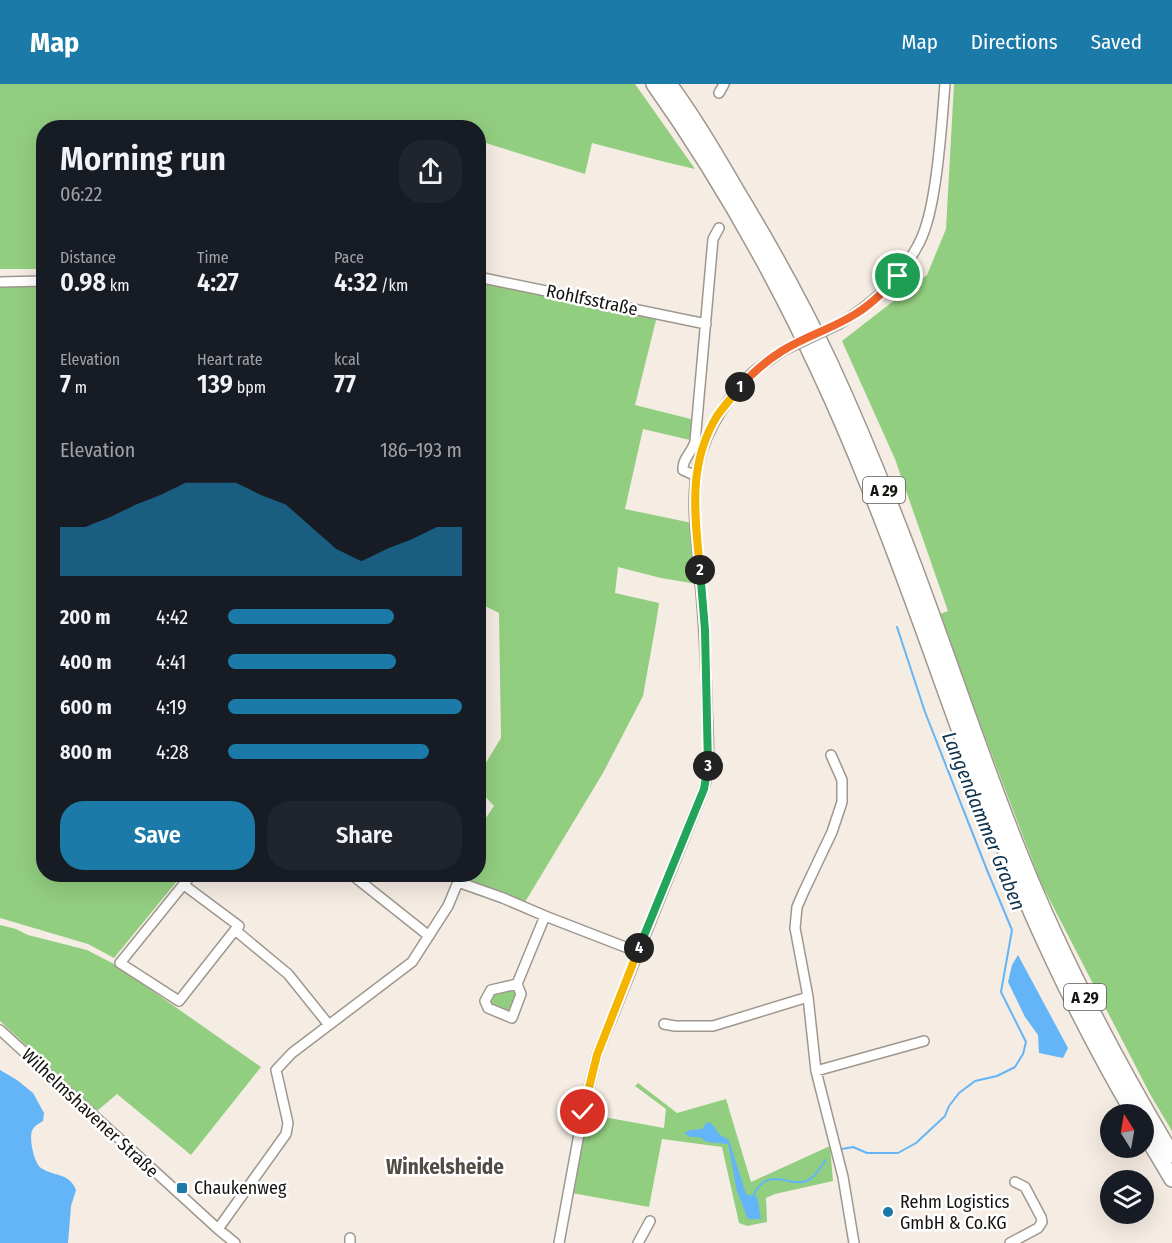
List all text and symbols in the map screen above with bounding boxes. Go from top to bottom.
text: Map [30,26,79,59]
text: Map [901,29,938,55]
text: Directions [971,29,1058,55]
text: Saved [1091,29,1142,55]
text: Morning run [60,139,226,179]
button: share [399,140,462,203]
text: 06:22 [60,182,102,206]
text: Distance [60,248,116,267]
text: Time [197,248,229,267]
text: Pace [334,248,364,267]
pin [872,250,923,301]
icon: arrive [881,259,914,292]
text: 0.98 [60,267,106,298]
text: 4:27 [197,267,239,298]
text: 4:32 [334,267,377,298]
text: km [106,276,130,295]
text: /km [377,276,408,295]
street label: Rohlfsstraße [544,280,640,320]
text: Elevation [60,350,120,369]
text: Heart rate [197,350,263,369]
text: kcal [334,350,360,369]
text: 7 [60,369,71,400]
text: 139 [197,369,233,400]
text: 77 [334,369,356,400]
pin: 1 [725,372,755,402]
text: 1 [737,377,743,396]
text: m [71,378,87,397]
text: bpm [233,378,266,397]
text: Elevation [60,438,135,462]
text: 186–193 m [380,438,462,462]
road number: A 29 [863,477,905,503]
pin: 2 [685,555,715,585]
text: 2 [696,560,704,579]
text: 200 m [60,605,111,629]
text: 4:42 [156,605,188,629]
text: 400 m [60,650,112,674]
text: 4:41 [156,650,186,674]
text: 600 m [60,695,112,719]
text: 4:19 [156,695,187,719]
water label: Langendammer Graben [937,728,1031,914]
text: 800 m [60,740,112,764]
text: 4:28 [156,740,189,764]
pin: 3 [693,751,723,781]
text: 3 [704,756,712,775]
button: Save [60,801,255,870]
button: Share [267,801,462,870]
pin: 4 [624,933,654,963]
text: 4 [635,938,643,957]
road number: A 29 [1064,984,1106,1010]
street label: Wilhelmshavener Straße [17,1044,163,1182]
pin [557,1086,608,1137]
icon: check [566,1095,599,1128]
north arrow [1100,1104,1154,1158]
map controls [1100,1104,1154,1224]
district label: Winkelsheide [386,1154,504,1180]
button: layers [1100,1170,1154,1224]
place label: Chaukenweg [194,1177,287,1199]
marker: Chaukenweg [175,1181,189,1195]
place label: Rehm Logistics GmbH & Co.KG [900,1191,1010,1234]
marker: Rehm Logistics GmbH & Co.KG [881,1205,895,1219]

